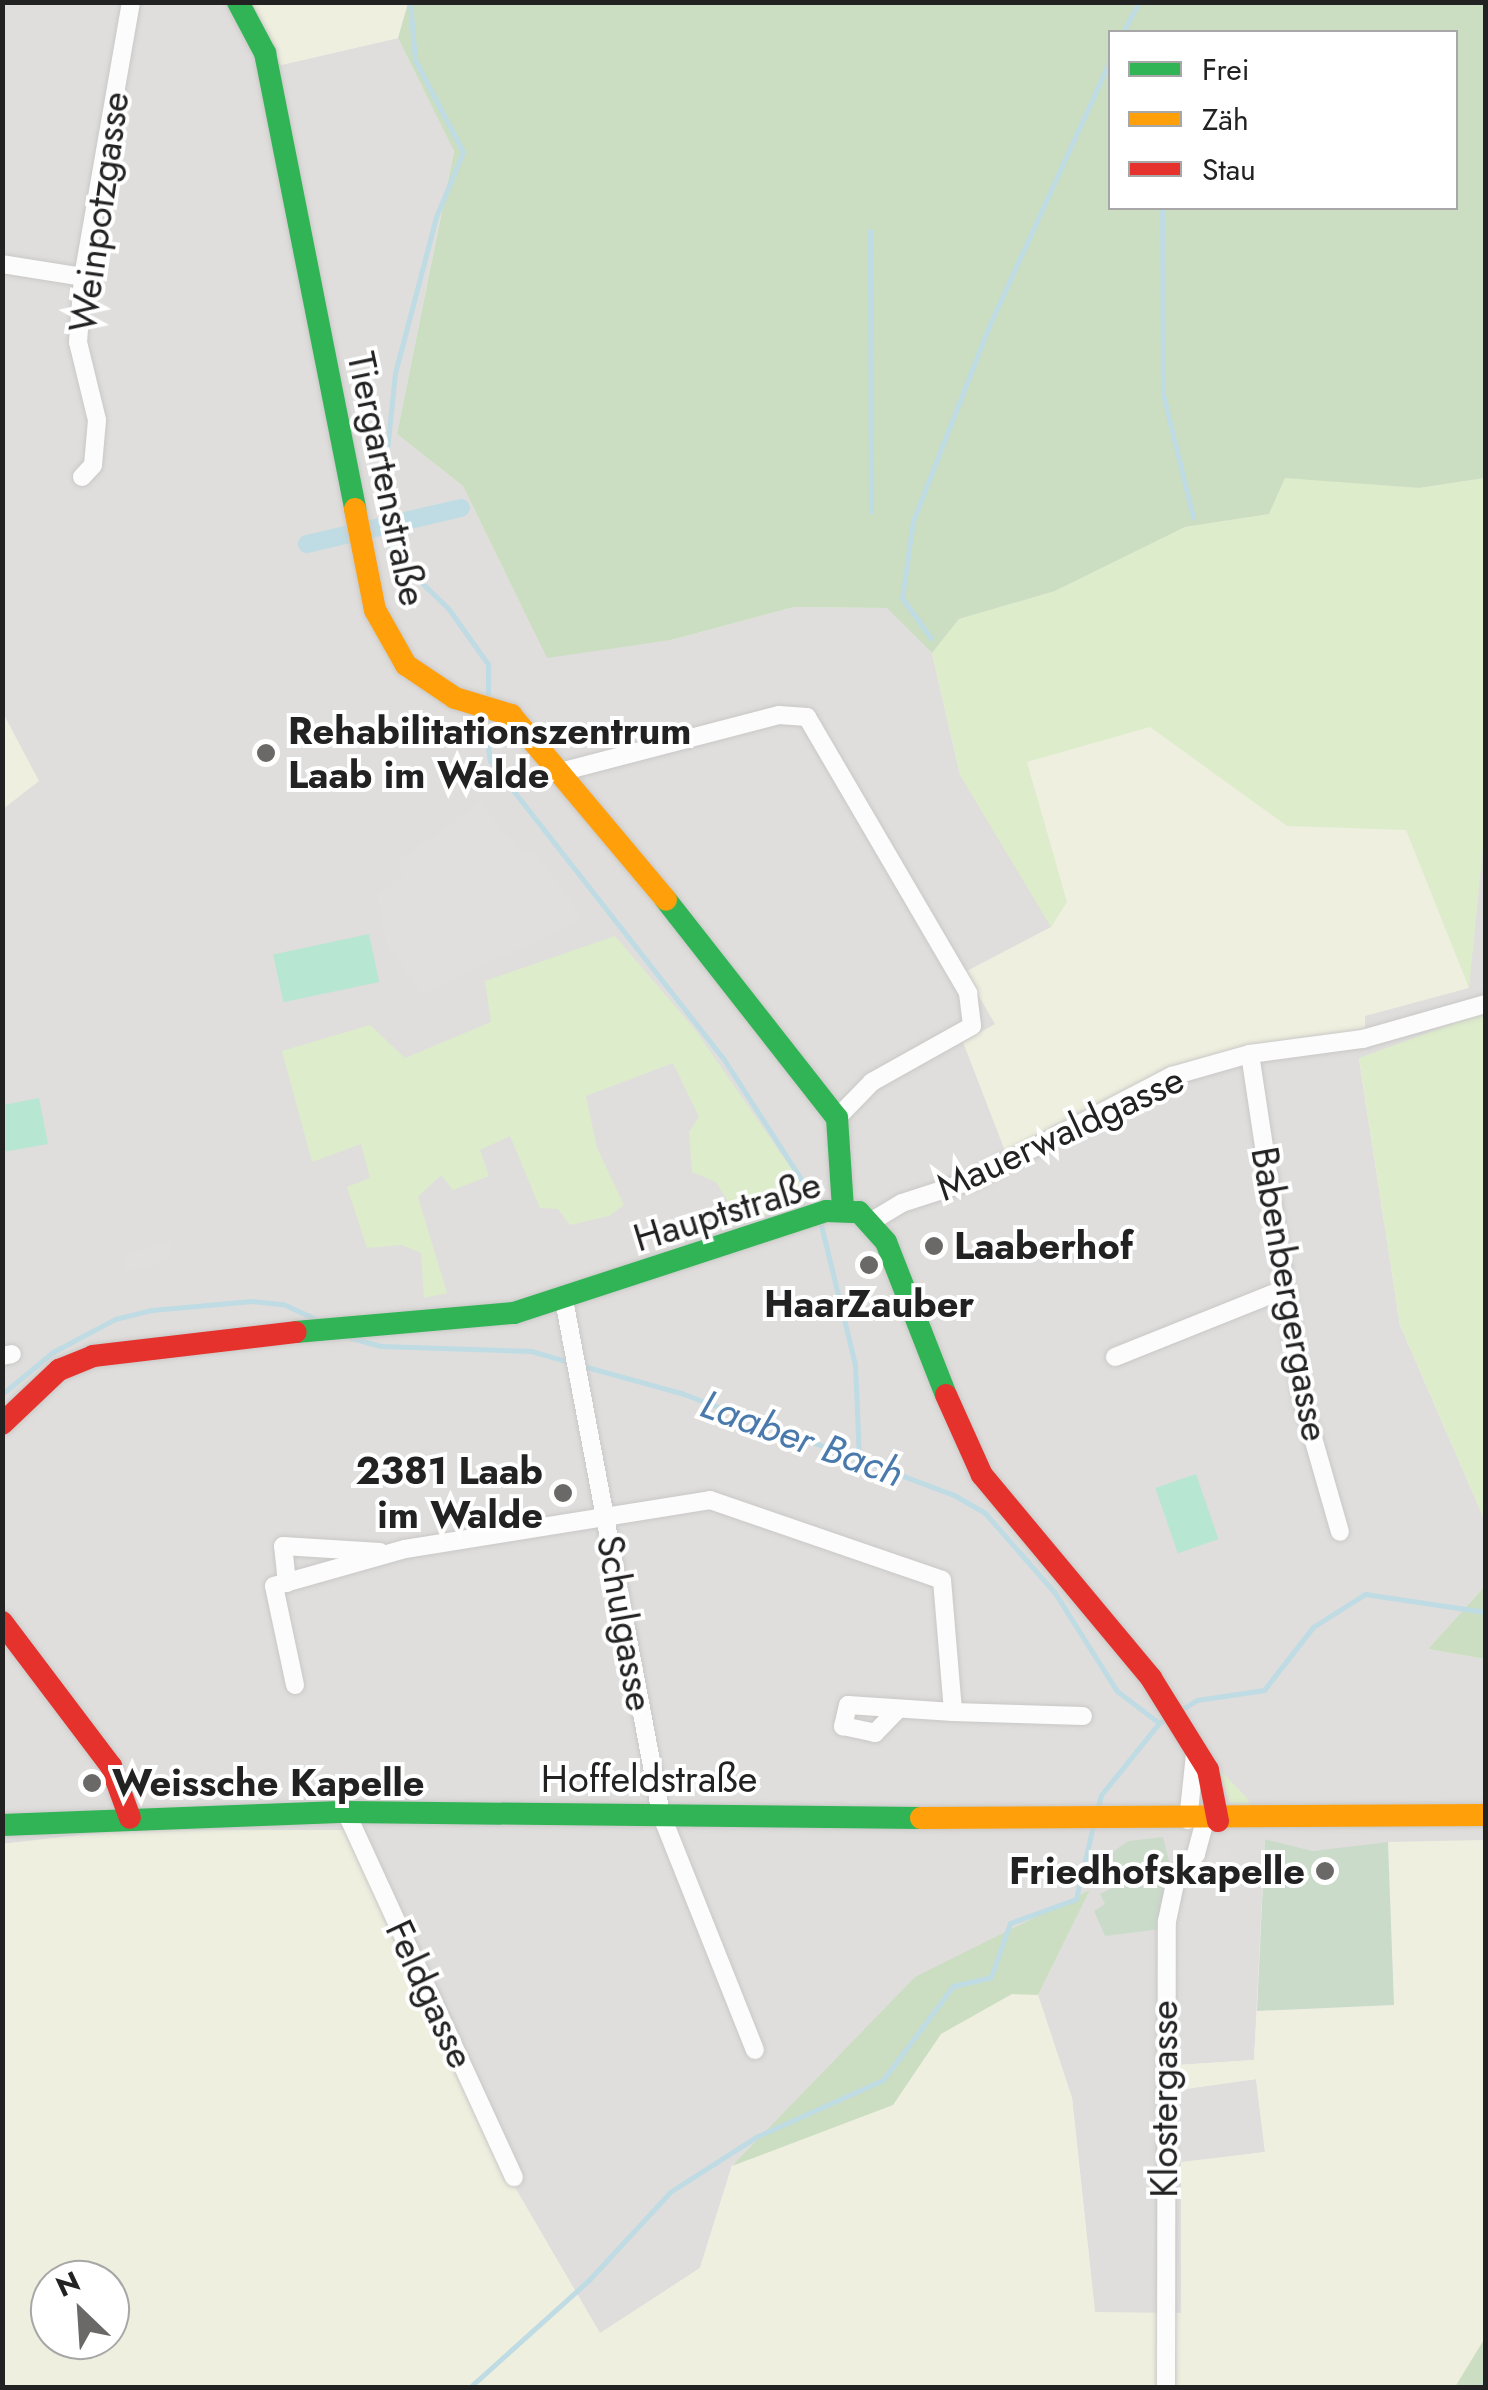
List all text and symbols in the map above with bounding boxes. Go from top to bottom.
legend [1108,30,1458,210]
text: Frei [1202,48,1250,91]
street label: Weinpotzgasse [60,89,138,335]
text: Zäh [1202,98,1249,141]
text: Stau [1202,148,1256,191]
street label: Tiergartenstraße [338,348,436,610]
place label: Rehabilitationszentrum Laab im Walde [288,708,691,798]
marker: Rehabilitationszentrum Laab im Walde [253,740,279,766]
street label: Mauerwaldgasse [929,1056,1191,1210]
street label: Babenbergergasse [1242,1143,1338,1445]
street label: Hauptstraße [628,1161,826,1261]
place label: Laaberhof [954,1223,1133,1269]
marker: Laaberhof [923,1235,945,1257]
marker: HaarZauber [858,1254,880,1276]
place label: HaarZauber [764,1281,974,1327]
water label: Laaber Bach [694,1379,910,1497]
place label: 2381 Laab im Walde [355,1448,543,1538]
marker: 2381 Laab im Walde [552,1482,574,1504]
street label: Schulgasse [587,1532,663,1714]
street label: Hoffeldstraße [541,1756,757,1802]
place label: Weissche Kapelle [112,1760,424,1806]
marker: Weissche Kapelle [81,1772,103,1794]
place label: Friedhofskapelle [1009,1848,1305,1894]
marker: Friedhofskapelle [1314,1860,1336,1882]
street label: Feldgasse [376,1913,484,2075]
street label: Klostergasse [1141,2000,1187,2198]
north arrow [30,2260,130,2360]
text: N [49,2261,87,2307]

